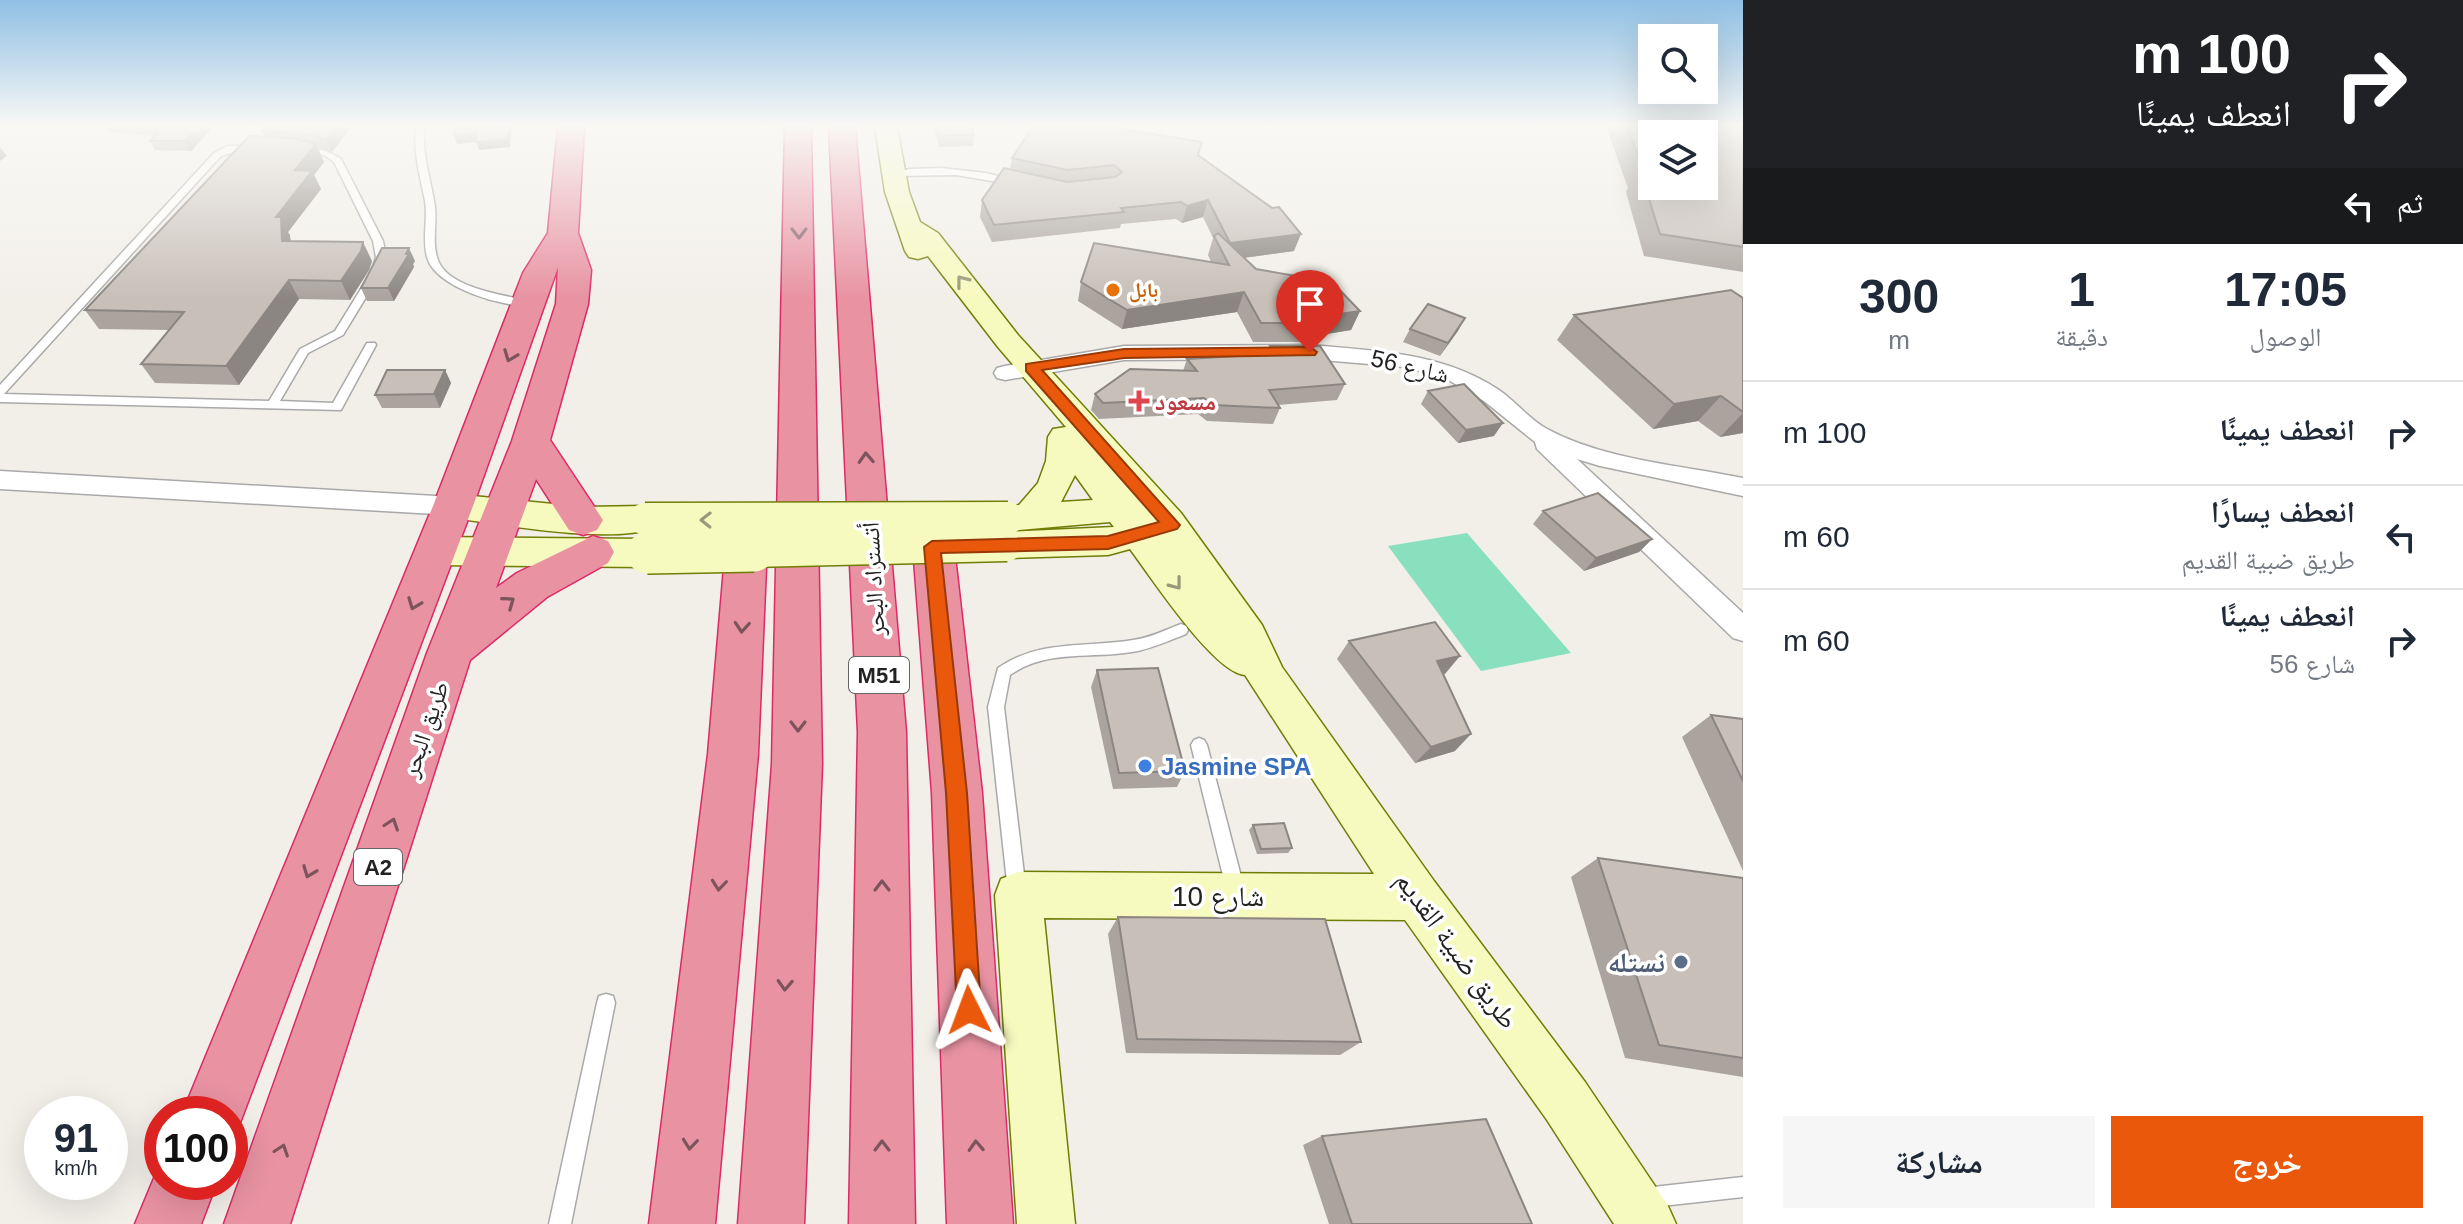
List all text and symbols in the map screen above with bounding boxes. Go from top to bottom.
text: 100 m [2132,22,2291,85]
map controls [1638,24,1718,200]
button: search [1638,24,1718,104]
icon: right [2319,32,2423,136]
text: انعطف يمينًا [2136,93,2291,134]
button: layers [1638,120,1718,200]
icon: left [2337,184,2381,228]
text: ثم [2397,186,2423,219]
one-way arrow [790,227,808,240]
text: 1 [2068,263,2095,316]
text: 17:05 [2224,263,2347,316]
pin [1276,270,1344,352]
text: 300 [1859,270,1939,323]
one-way arrow [958,275,972,290]
place label: بابل [1129,279,1158,303]
marker: بابل [1104,281,1122,299]
icon: arrive [1288,282,1332,326]
text: دقيقة [2055,322,2108,352]
text: الوصول [2250,322,2322,352]
text: m [1888,325,1910,355]
street label: شارع 56 [1368,344,1452,390]
one-way arrow [503,348,520,362]
place label: مسعود [1155,388,1216,415]
marker: مسعود [1130,392,1148,410]
icon: right [2379,411,2423,455]
text: انعطف يمينًا [2219,413,2355,446]
text: 100 m [1783,416,1866,449]
one-way arrow [858,452,875,465]
text: انعطف يسارًا [2211,495,2355,528]
one-way arrow [699,511,712,529]
icon: left [2379,515,2423,559]
text: 60 m [1783,520,1850,553]
street label: أتستراد البحر [857,521,890,638]
text: طريق ضبية القديم [2181,545,2355,575]
one-way arrow [1166,575,1181,589]
one-way arrow [407,596,424,610]
one-way arrow [501,597,515,611]
text: انعطف يمينًا [2219,599,2355,632]
icon: right [2379,619,2423,663]
one-way arrow [734,621,751,634]
text: 60 m [1783,624,1850,657]
text: شارع 56 [2269,649,2355,679]
road number: M51 [849,657,909,693]
street label: طريق البحر [396,678,455,782]
one-way arrow [789,720,806,733]
place label: Jasmine SPA [1161,753,1311,780]
marker: Jasmine SPA [1136,757,1154,775]
one-way arrow [383,818,399,832]
road number: A2 [354,849,402,885]
one-way arrow [302,864,319,878]
street label: طريق ضبية القديم [1387,865,1524,1036]
one-way arrow [710,879,727,892]
one-way arrow [873,879,891,892]
street label: شارع 10 [1172,881,1264,914]
place label: نستله [1608,947,1665,978]
marker: نستله [1672,953,1690,971]
position arrow [927,968,1011,1052]
one-way arrow [776,979,793,992]
speed limit sign: 100 [144,1096,248,1200]
text: 91 [54,1116,98,1160]
button: مشاركة [1783,1116,2095,1208]
button: خروج [2111,1116,2423,1208]
one-way arrow [682,1138,699,1151]
one-way arrow [873,1139,891,1152]
one-way arrow [967,1139,984,1152]
one-way arrow [273,1144,289,1158]
text: km/h [54,1157,98,1179]

